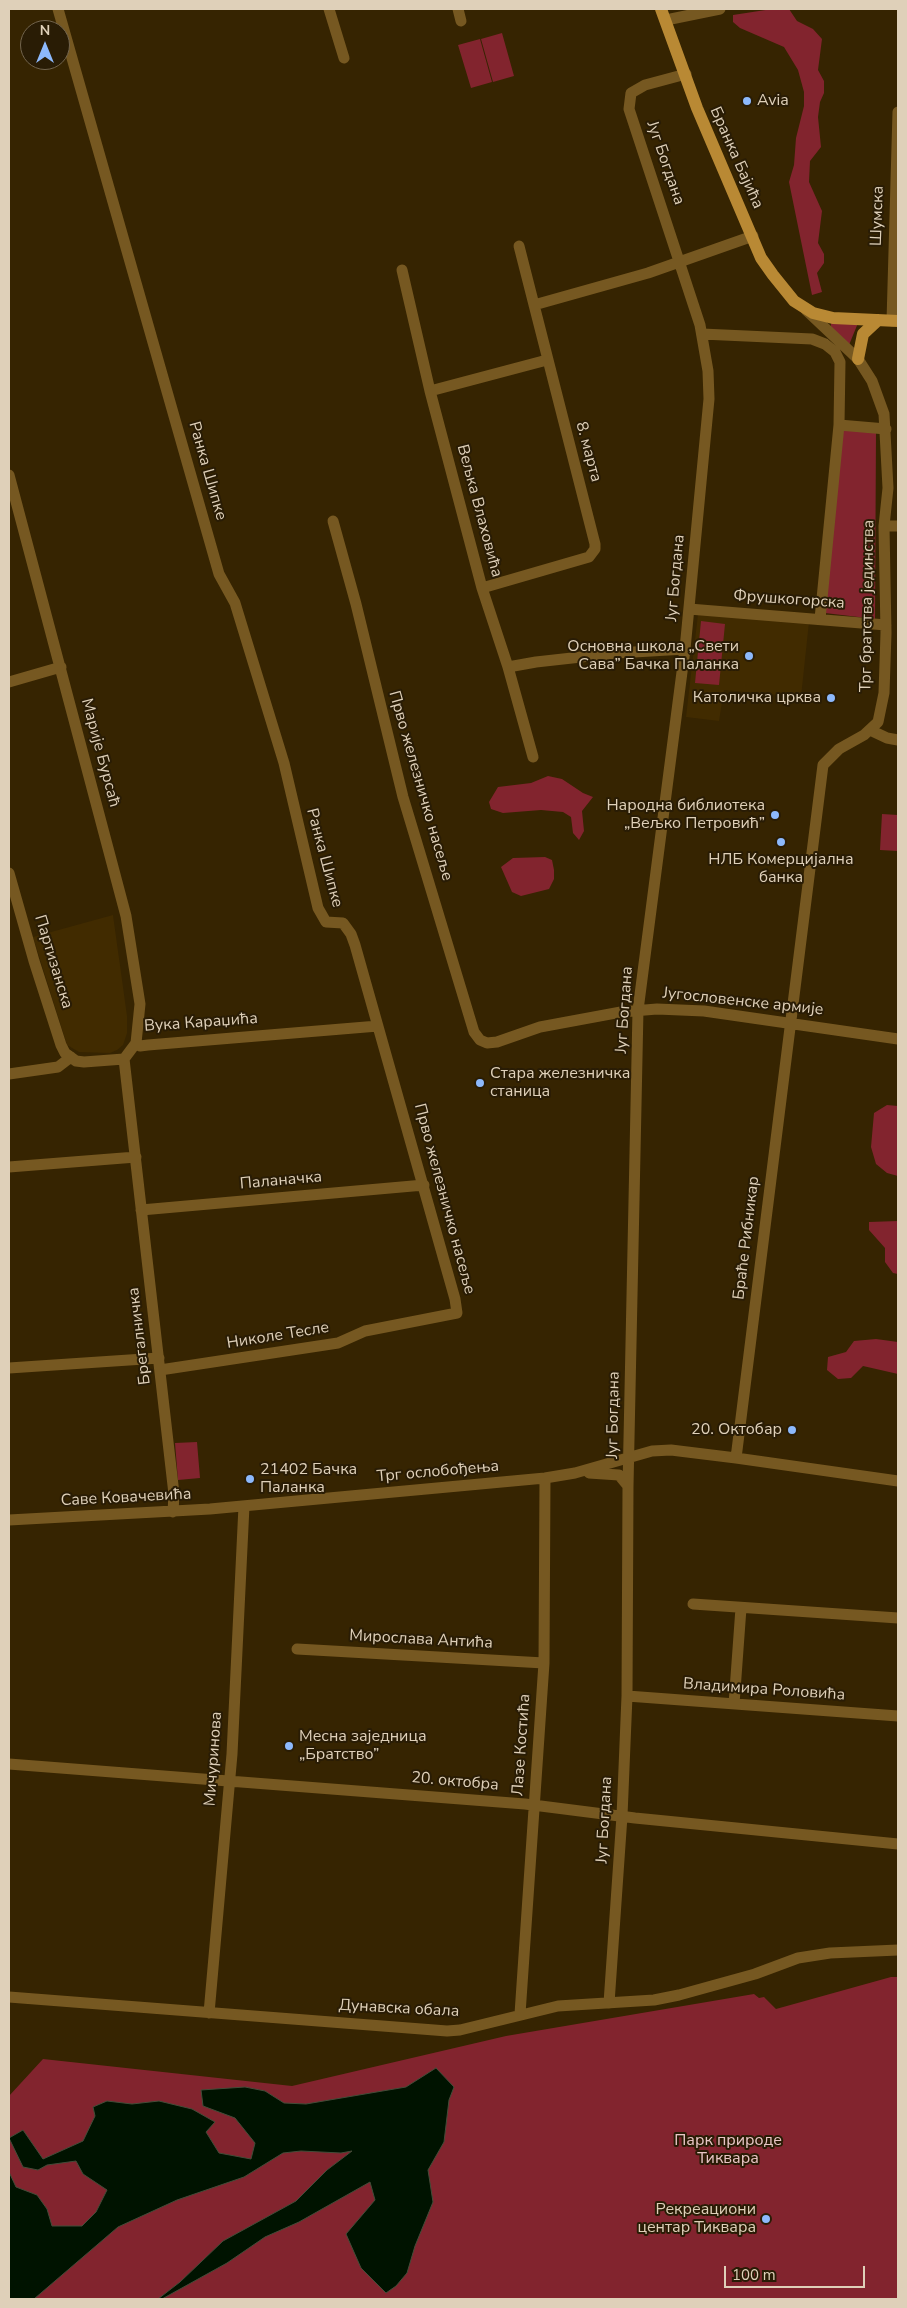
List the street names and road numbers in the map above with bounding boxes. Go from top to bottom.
street label: Бранка Бајића [705,104,767,212]
street label: Југ Богдана [642,119,688,207]
street label: Шумска [867,185,889,247]
street label: Ранка Шипке [184,419,230,523]
street label: 8. марта [571,420,605,484]
street label: Вељка Влаховића [452,443,506,579]
street label: Трг братства јединства [857,520,879,692]
street label: Југ Богдана [663,534,689,622]
street label: Фрушкогорска [733,587,845,613]
street label: Прво железничко насеље [384,689,456,883]
street label: Марије Бурсаћ [76,697,124,809]
street label: Ранка Шипке [302,806,346,910]
street label: Партизанска [30,913,76,1011]
street label: Југ Богдана [612,966,638,1054]
street label: Југословенске армије [662,984,824,1020]
street label: Вука Караџића [144,1009,258,1037]
street label: Прво железничко насеље [409,1102,479,1296]
street label: Паланачка [239,1168,323,1194]
street label: Браће Рибникар [730,1175,764,1301]
street label: Брегалничка [124,1286,156,1386]
street label: Николе Тесле [225,1318,331,1354]
street label: Југ Богдана [604,1371,624,1459]
street label: Трг ослобођења [376,1457,500,1487]
street label: Саве Ковачевића [60,1485,192,1511]
street label: Мирослава Антића [349,1627,493,1653]
street label: Владимира Роловића [682,1675,846,1705]
street label: Лазе Костића [509,1693,535,1797]
street label: Мичуринова [201,1711,227,1807]
street label: 20. октобра [410,1769,500,1795]
street label: Југ Богдана [593,1776,617,1864]
street label: Дунавска обала [338,1996,460,2022]

